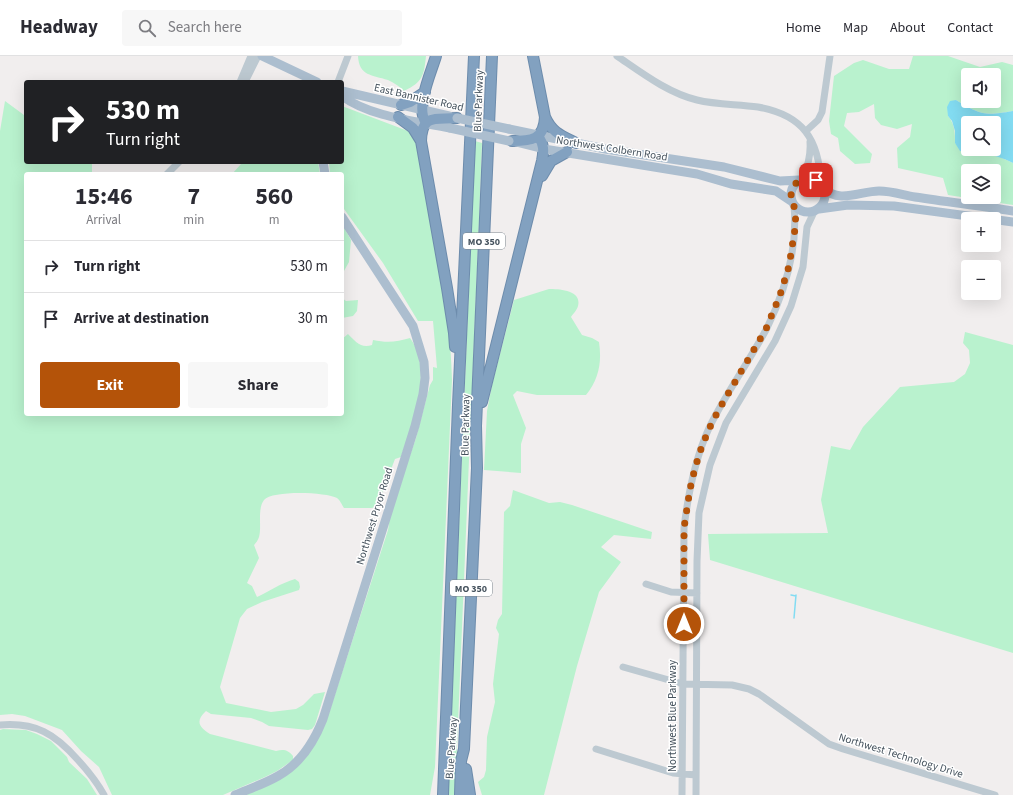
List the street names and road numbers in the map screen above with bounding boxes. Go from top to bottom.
street label: Blue Parkway [470,70,487,132]
street label: East Bannister Road [373,80,465,115]
street label: Northwest Colbern Road [555,132,669,165]
road number: MO 350 [463,233,505,249]
street label: Blue Parkway [457,394,474,456]
street label: Northwest Pryor Road [353,466,396,567]
road number: MO 350 [450,580,492,596]
street label: Northwest Blue Parkway [665,660,680,772]
street label: Blue Parkway [442,717,461,779]
street label: Northwest Technology Drive [837,729,965,782]

